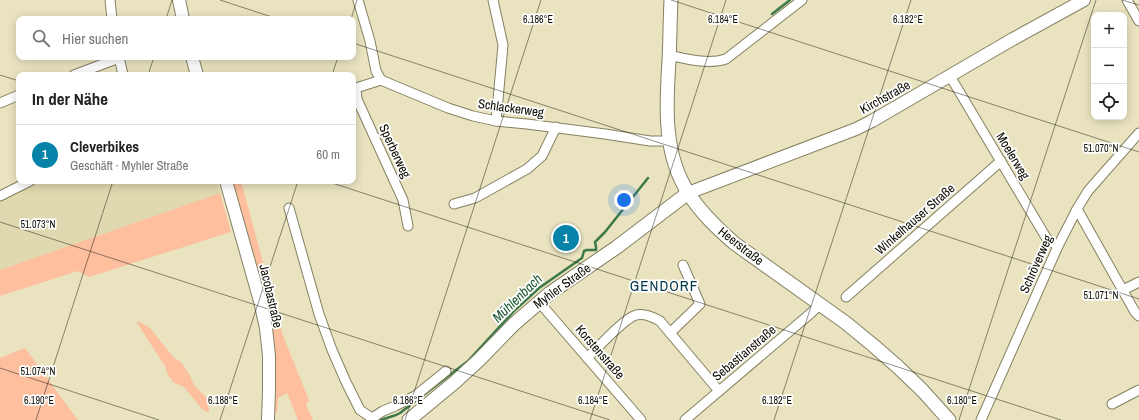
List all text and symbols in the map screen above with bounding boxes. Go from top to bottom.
map controls [1091,12,1127,120]
button: + [1091,12,1127,48]
text: 6.186°E [523,13,553,26]
text: 6.184°E [708,13,738,26]
text: 6.182°E [893,13,923,26]
search box [16,16,356,60]
icon: search [30,27,52,49]
text: Hier suchen [62,28,128,49]
button: − [1091,48,1127,84]
street label: Kirchstraße [857,76,913,118]
button: locate [1091,84,1127,120]
text: In der Nähe [32,87,108,110]
street label: Schlackerweg [477,95,545,121]
street label: Sperberweg [375,121,415,181]
street label: Moelerweg [992,129,1034,183]
text: Cleverbikes [70,136,139,157]
text: 51.070°N [1084,142,1119,155]
text: 1 [42,146,48,163]
text: 60 m [316,146,340,163]
text: Geschäft · Myhler Straße [70,157,189,174]
street label: Winkelhauser Straße [872,180,958,258]
your location [614,190,634,210]
text: 51.073°N [21,218,56,231]
pin: 1 [553,223,579,253]
street label: Heerstraße [715,223,767,269]
street label: Schröverweg [1016,232,1056,296]
street label: Myhler Straße [530,259,594,313]
street label: Jacobastraße [255,263,287,329]
water label: Mühlenbach [488,270,546,326]
district label: GENDORF [630,275,698,296]
text: 51.071°N [1084,289,1119,302]
street label: Korstenstraße [572,321,628,383]
street label: Sebastianstraße [709,321,779,385]
text: 51.074°N [21,365,56,378]
text: 6.190°E [24,394,54,407]
text: 6.188°E [208,394,238,407]
text: 6.186°E [393,394,423,407]
text: 6.184°E [578,394,608,407]
text: 6.182°E [762,394,792,407]
text: 6.180°E [947,394,977,407]

